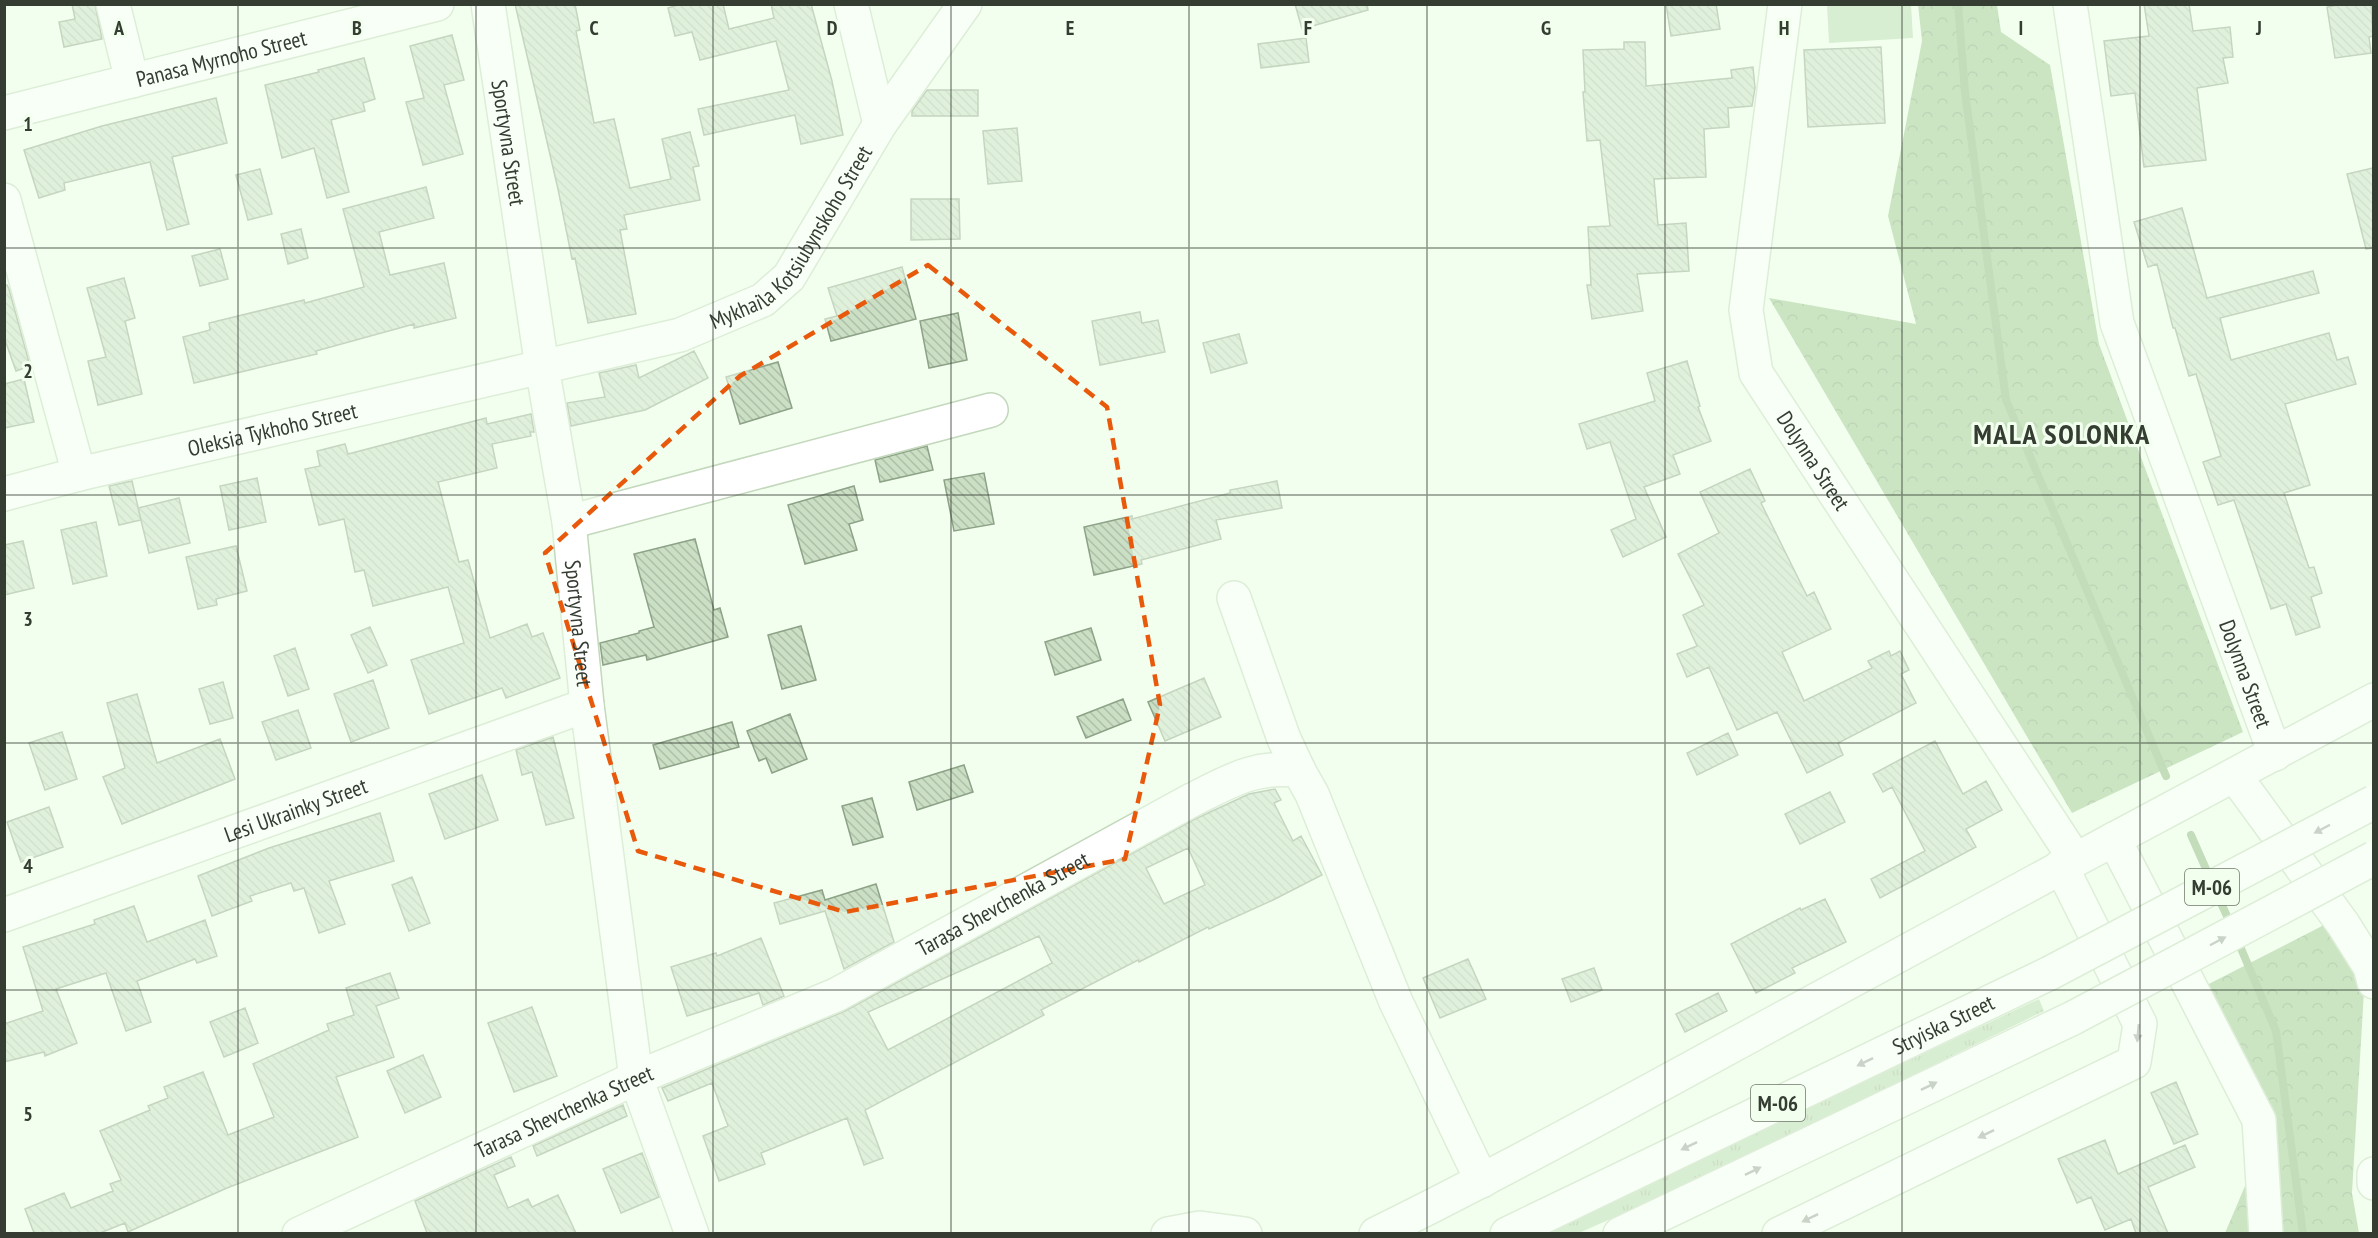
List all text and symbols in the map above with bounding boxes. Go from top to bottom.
text: A [113,15,125,41]
text: B [352,15,362,41]
text: C [589,15,599,41]
text: D [827,15,838,41]
text: E [1066,15,1074,41]
text: F [1304,15,1312,41]
text: G [1541,15,1551,41]
text: H [1779,15,1789,41]
text: I [2019,15,2023,41]
text: J [2255,15,2262,41]
street label: Panasa Myrnoho Street [133,23,309,93]
street label: Sportyvna Street [485,78,532,207]
text: 1 [23,111,33,137]
street label: Mykhaila Kotsiubynskoho Street [705,140,878,335]
text: 2 [23,358,33,384]
street label: Oleksia Tykhoho Street [185,396,360,462]
street label: Dolynna Street [1771,406,1856,515]
district label: MALA SOLONKA [1973,415,2151,452]
street label: Sportyvna Street [559,559,599,688]
text: 3 [23,606,33,632]
street label: Dolynna Street [2213,616,2278,732]
street label: Lesi Ukrainky Street [220,771,371,849]
one-way arrow [2313,824,2330,834]
street label: Tarasa Shevchenka Street [911,845,1094,962]
text: 4 [23,853,33,879]
road number: М-06 [2185,869,2239,905]
one-way arrow [2209,936,2226,946]
street label: Stryiska Street [1888,988,1999,1061]
one-way arrow [2133,1023,2143,1042]
one-way arrow [1856,1057,1873,1066]
street label: Tarasa Shevchenka Street [471,1059,657,1165]
one-way arrow [1921,1082,1938,1091]
road number: М-06 [1751,1085,1805,1121]
text: 5 [23,1101,33,1127]
one-way arrow [1977,1129,1994,1138]
one-way arrow [1680,1142,1697,1151]
one-way arrow [1745,1166,1762,1175]
one-way arrow [1801,1213,1819,1223]

